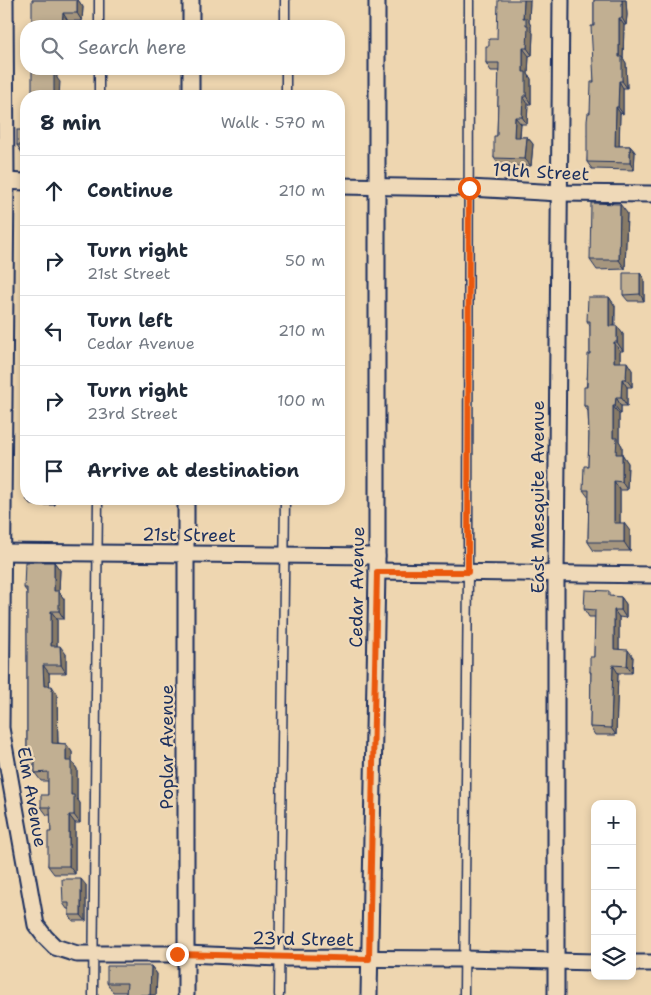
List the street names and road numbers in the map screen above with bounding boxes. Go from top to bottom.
street label: 19th Street [492,157,590,187]
street label: East Mesquite Avenue [526,400,550,594]
street label: 21st Street [142,522,236,548]
street label: Cedar Avenue [344,526,370,648]
street label: Poplar Avenue [155,684,179,810]
street label: Elm Avenue [11,745,53,849]
street label: 23rd Street [252,926,354,952]

